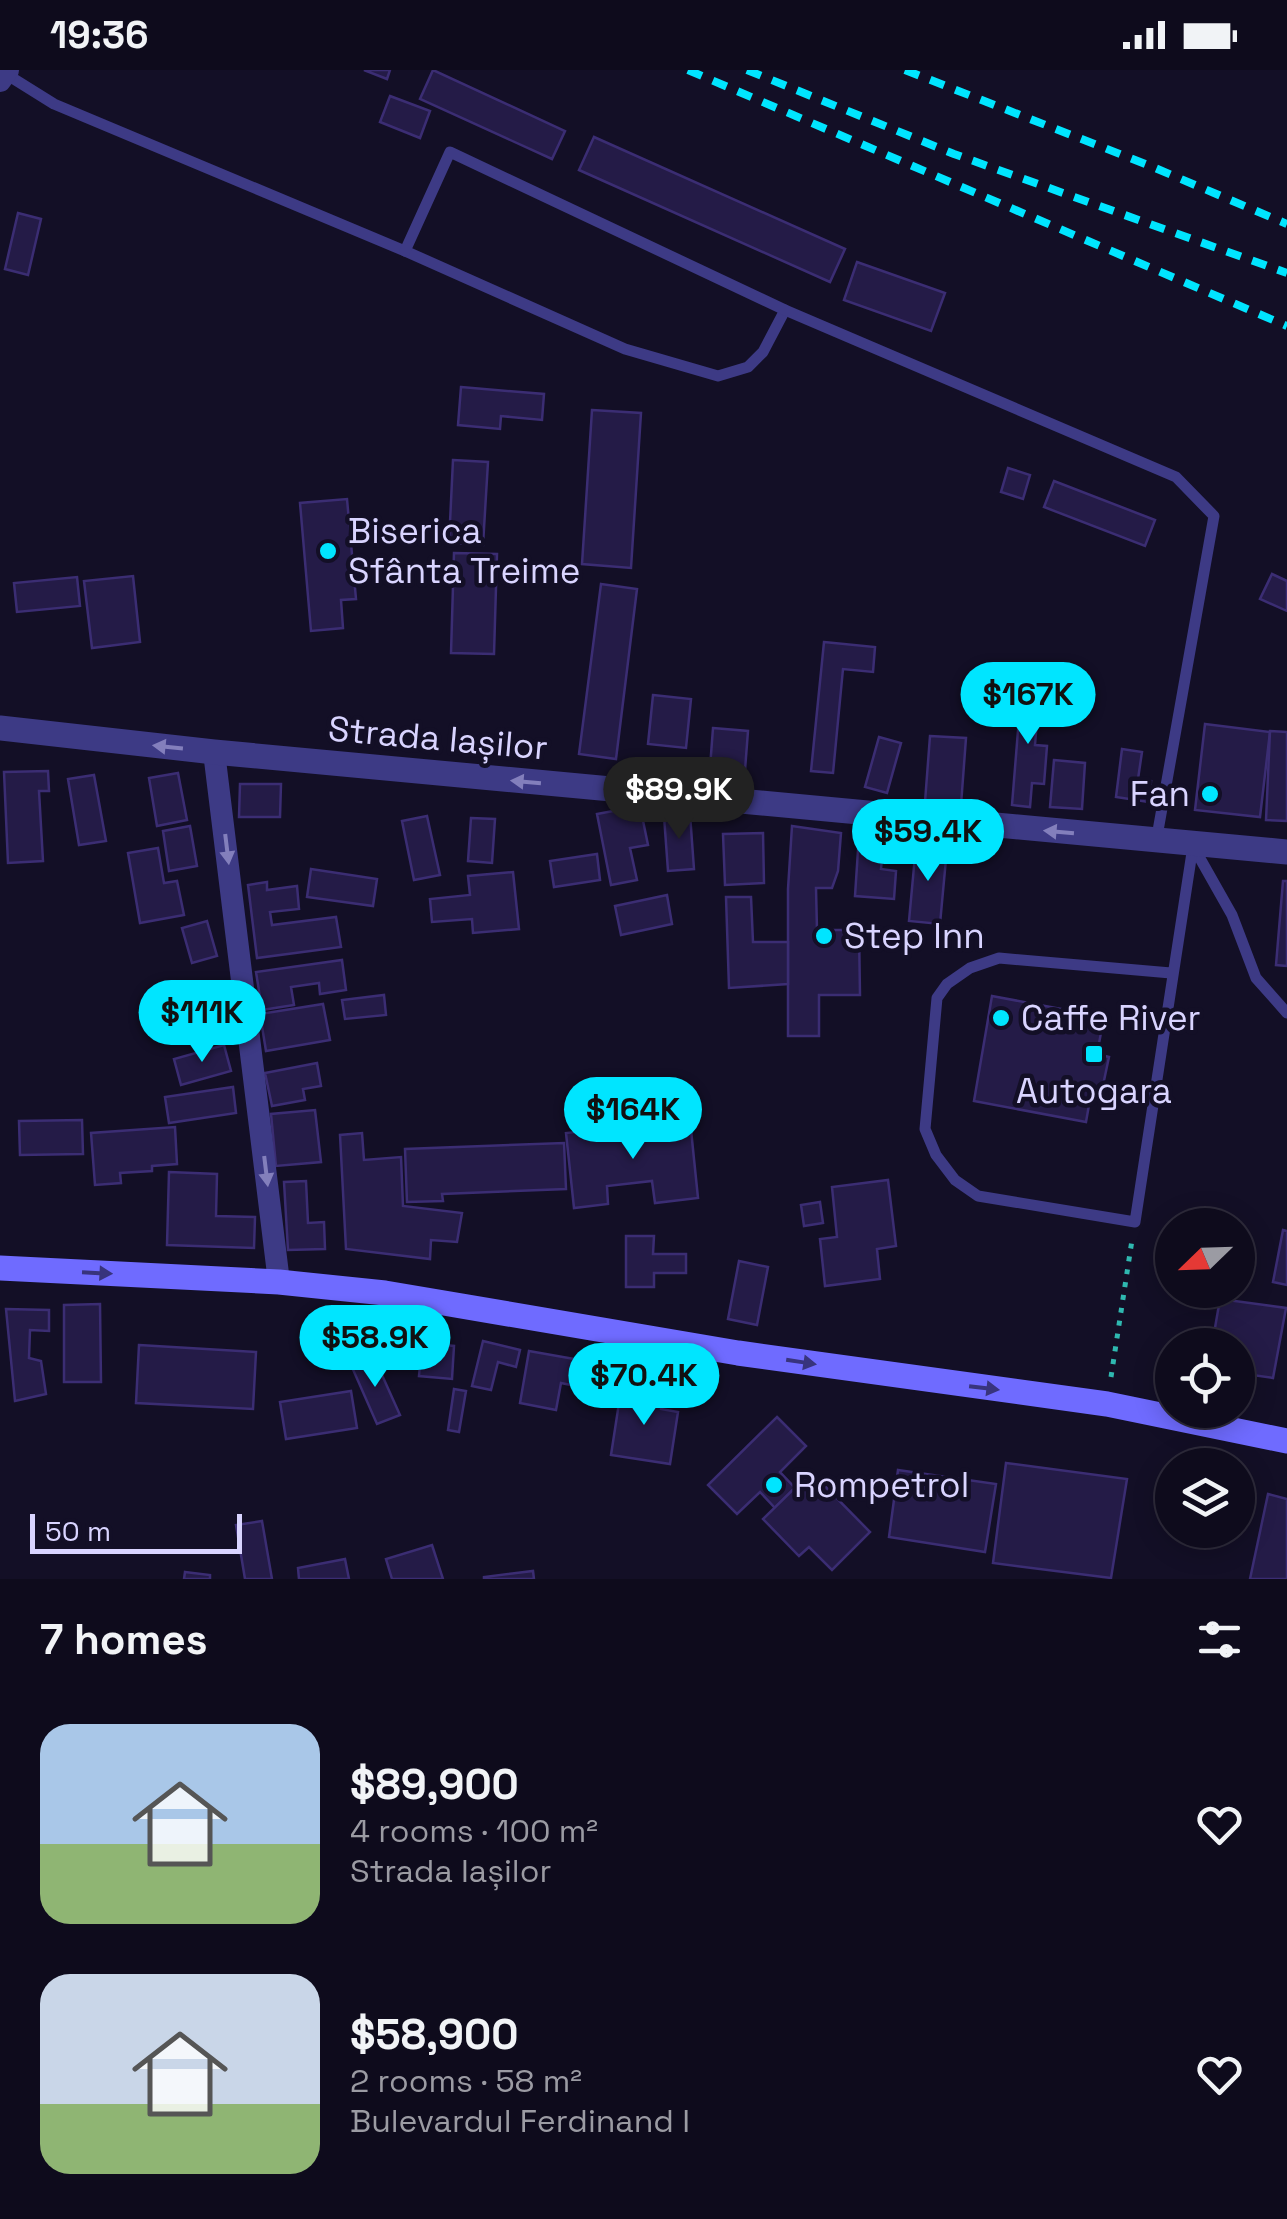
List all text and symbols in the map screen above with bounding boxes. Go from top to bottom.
text: 19:36 [50,11,149,59]
place label: Biserica Sfânta Treime [348,509,581,593]
marker: Biserica Sfânta Treime [317,540,339,562]
pin: $167K [958,662,1098,747]
text: $167K [983,674,1073,714]
street label: Strada Iașilor [326,706,550,770]
one-way arrow [151,739,183,755]
pin: $89.9K [598,757,760,842]
text: $89.9K [625,769,733,809]
place label: Fan [1130,772,1190,816]
one-way arrow [510,773,542,789]
marker: Fan [1199,783,1221,805]
pin: $59.4K [847,799,1009,884]
text: $59.4K [874,811,982,851]
one-way arrow [1042,824,1074,840]
one-way arrow [219,833,235,865]
place label: Step Inn [844,914,985,958]
marker: Step Inn [813,925,835,947]
pin: $111K [132,980,272,1065]
text: $111K [161,992,243,1032]
place label: Caffe River [1021,996,1201,1040]
marker: Caffe River [990,1007,1012,1029]
marker: Autogara [1083,1043,1105,1065]
place label: Autogara [1016,1069,1172,1113]
pin: $164K [563,1077,703,1162]
text: $164K [586,1089,680,1129]
one-way arrow [258,1156,274,1188]
north arrow [1155,1208,1255,1308]
map controls [1155,1208,1255,1548]
one-way arrow [82,1265,114,1281]
pin: $58.9K [294,1305,456,1390]
text: $58.9K [321,1317,429,1357]
button: locate [1155,1328,1255,1428]
pin: $70.4K [563,1343,725,1428]
text: $70.4K [590,1355,698,1395]
one-way arrow [786,1355,817,1371]
one-way arrow [969,1380,1000,1396]
button: layers [1155,1448,1255,1548]
place label: Rompetrol [794,1463,969,1507]
marker: Rompetrol [763,1474,785,1496]
scale bar [30,1509,242,1554]
text: 50 m [45,1513,111,1549]
icon: filters [1192,1612,1247,1667]
text: 7 homes [40,1613,208,1666]
text: $89,900 [350,1758,519,1811]
icon: home [120,1764,240,1884]
icon: heart [1192,1797,1247,1852]
text: 4 rooms · 100 m² [350,1811,598,1851]
text: Strada Iașilor [350,1851,552,1891]
text: $58,900 [350,2008,519,2061]
icon: home [120,2014,240,2134]
icon: heart [1192,2047,1247,2102]
text: 2 rooms · 58 m² [350,2061,582,2101]
text: Bulevardul Ferdinand I [350,2101,690,2141]

